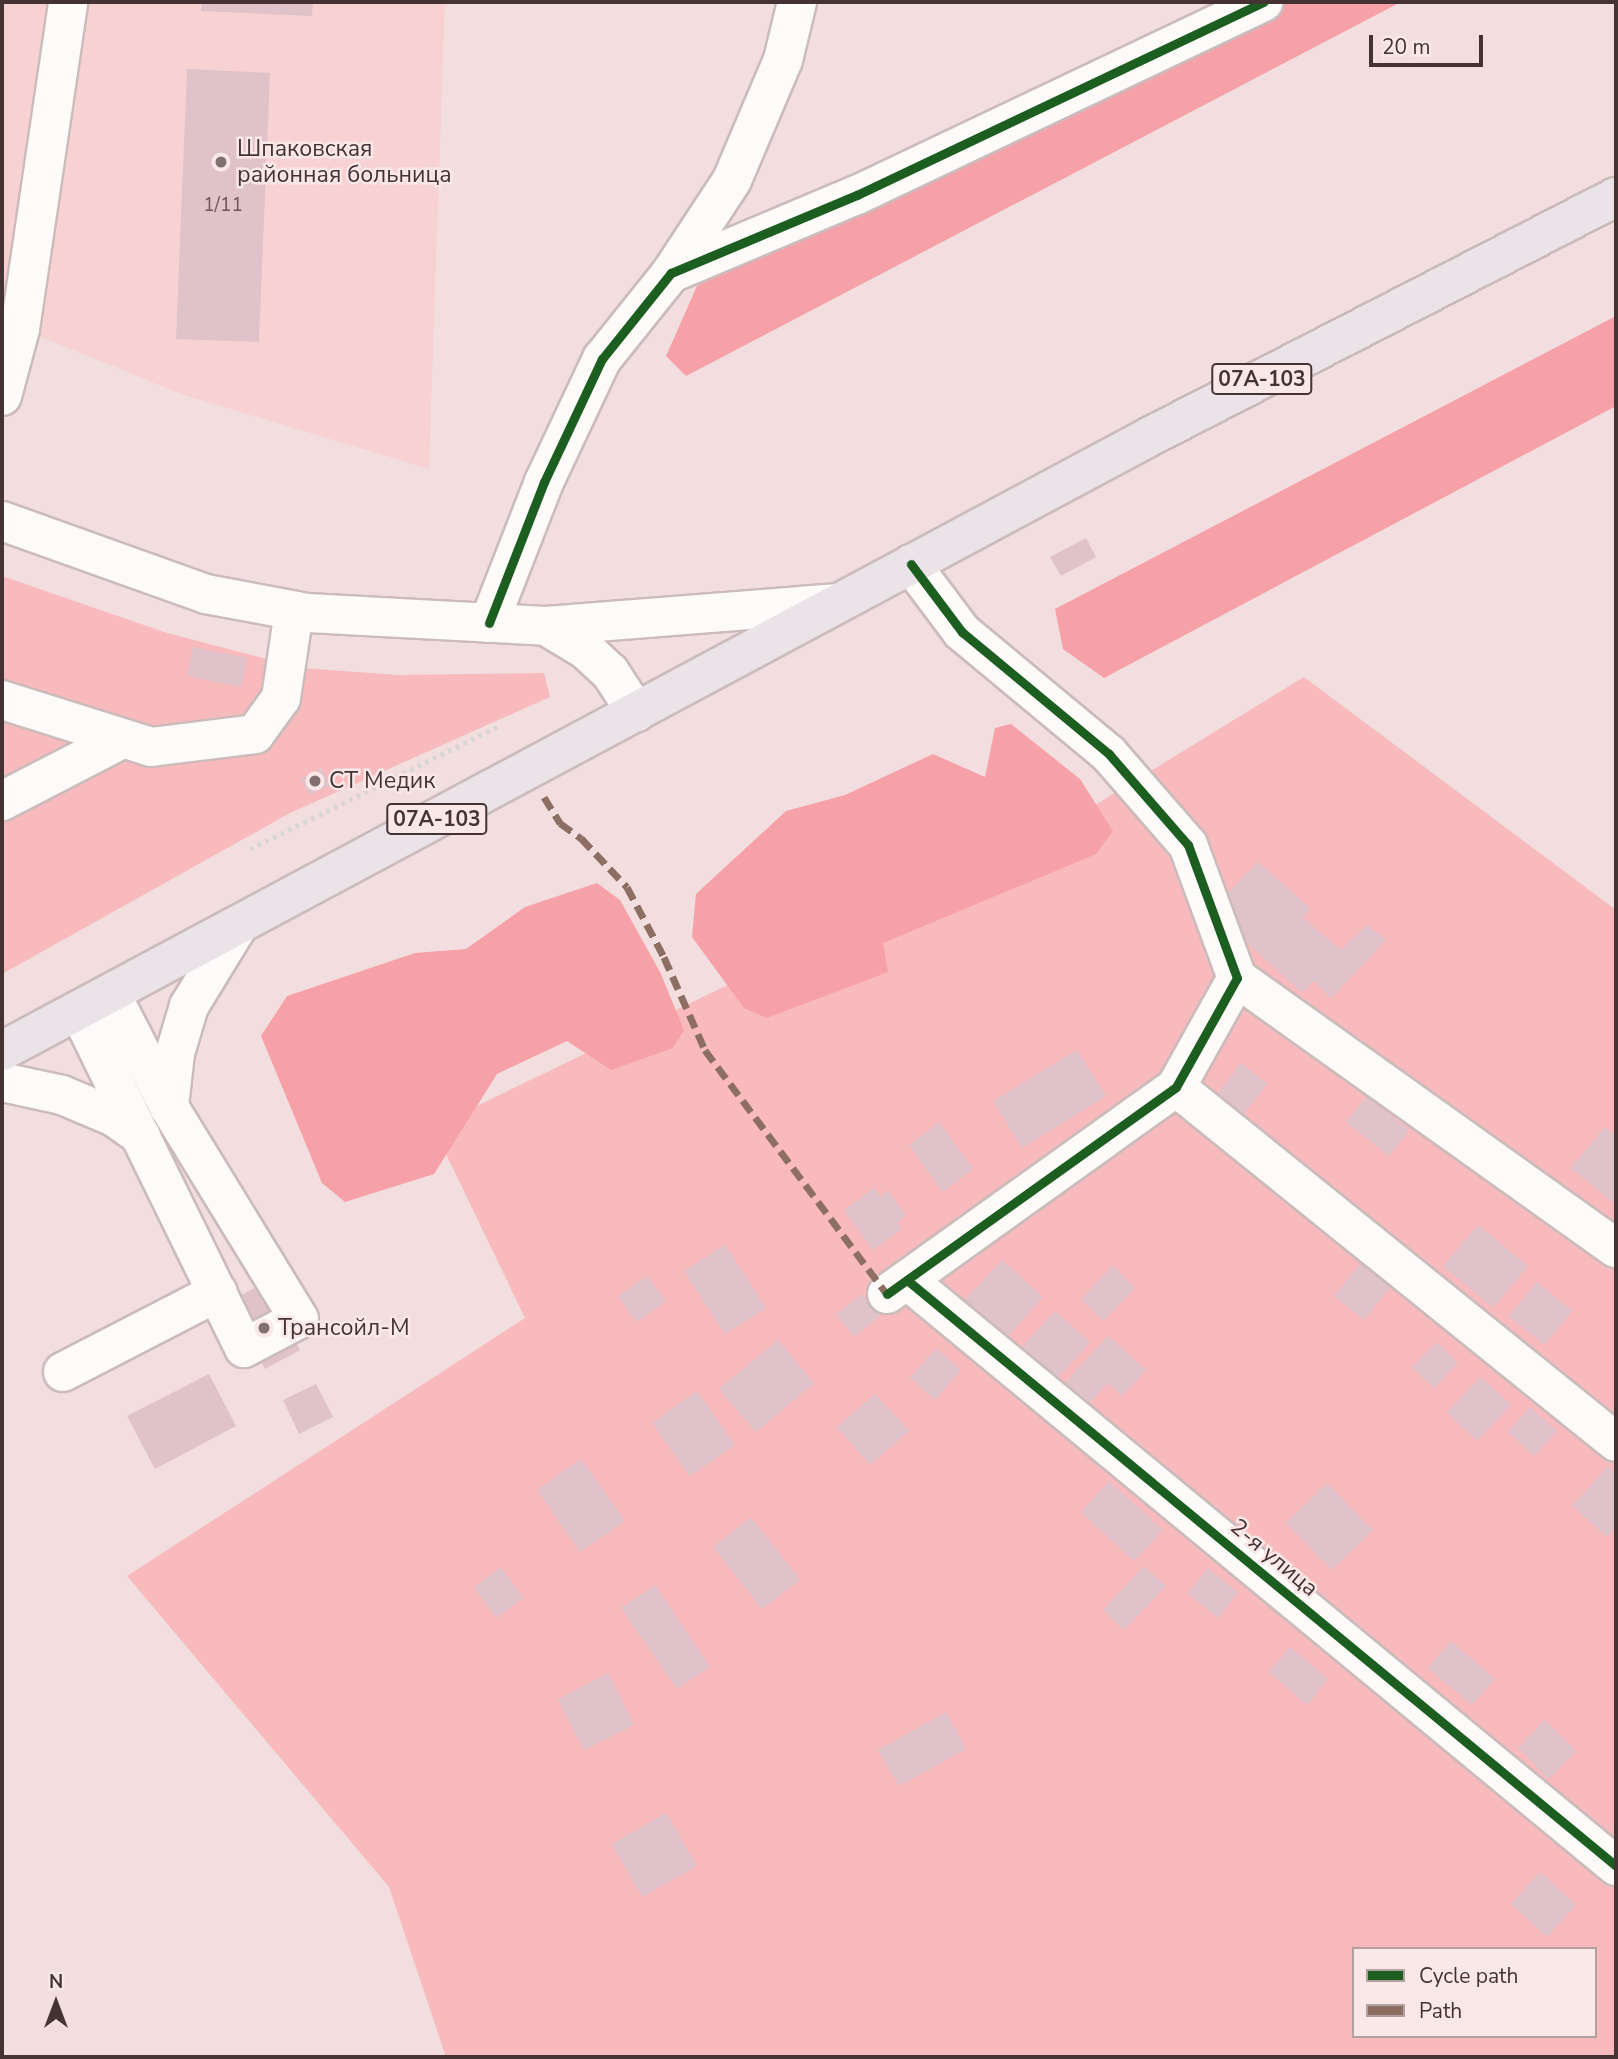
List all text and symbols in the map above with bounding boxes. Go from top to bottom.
scale bar [1373,21,1487,65]
text: 20 m [1382,33,1431,61]
place label: Шпаковская районная больница [237,135,452,189]
marker: Шпаковская районная больница [211,152,231,172]
house number: 1/11 [203,195,243,217]
road number: 07А-103 [1211,362,1313,396]
place label: СТ Медик [329,767,435,795]
marker: СТ Медик [307,773,323,789]
road number: 07А-103 [386,802,488,836]
place label: Трансойл-М [278,1314,410,1342]
marker: Трансойл-М [256,1320,272,1336]
street label: 2-я улица [1225,1513,1323,1603]
legend [1352,1947,1597,2038]
text: Cycle path [1419,1962,1518,1990]
north arrow [21,1968,91,2038]
text: N [49,1969,63,1995]
text: Path [1419,1997,1462,2025]

